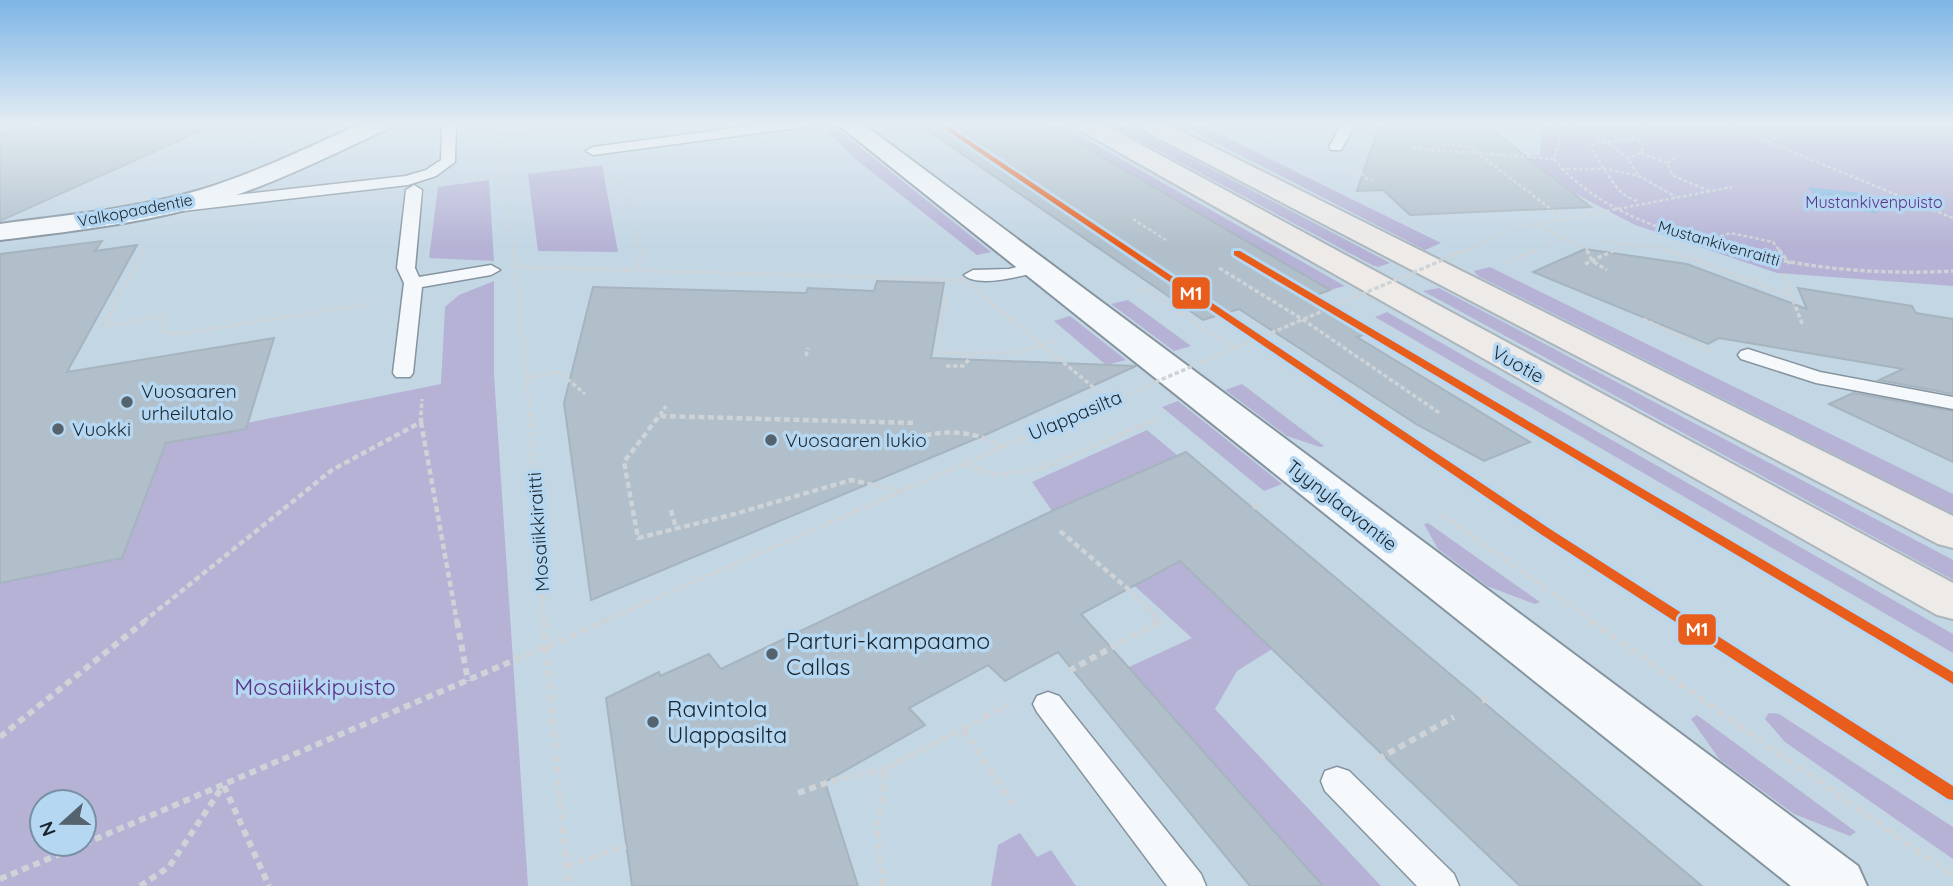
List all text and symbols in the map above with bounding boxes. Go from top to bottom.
street label: Valkopaadentie [76,189,194,231]
park label: Mustankivenpuisto [1805,192,1943,212]
street label: Mustankivenraitti [1656,216,1782,270]
line badge: M1 [1171,276,1211,310]
text: M1 [1180,281,1202,305]
street label: Vuotie [1488,340,1548,388]
place label: Vuosaaren urheilutalo [141,379,237,425]
street label: Ulappasilta [1025,385,1125,445]
marker: Vuosaaren urheilutalo [119,394,135,410]
place label: Vuokki [72,417,131,441]
marker: Vuokki [50,421,66,437]
place label: Vuosaaren lukio [785,428,927,452]
marker: Vuosaaren lukio [763,432,779,448]
street label: Tyynylaavantie [1282,454,1402,556]
street label: Mosaiikkiraitti [522,471,554,593]
line badge: M1 [1677,613,1717,646]
text: M1 [1686,617,1708,641]
place label: Parturi-kampaamo Callas [786,626,990,681]
marker: Parturi-kampaamo Callas [764,646,780,662]
park label: Mosaiikkipuisto [234,672,396,701]
place label: Ravintola Ulappasilta [667,694,787,749]
marker: Ravintola Ulappasilta [645,714,661,730]
north arrow [28,788,98,858]
text: N [33,818,61,840]

